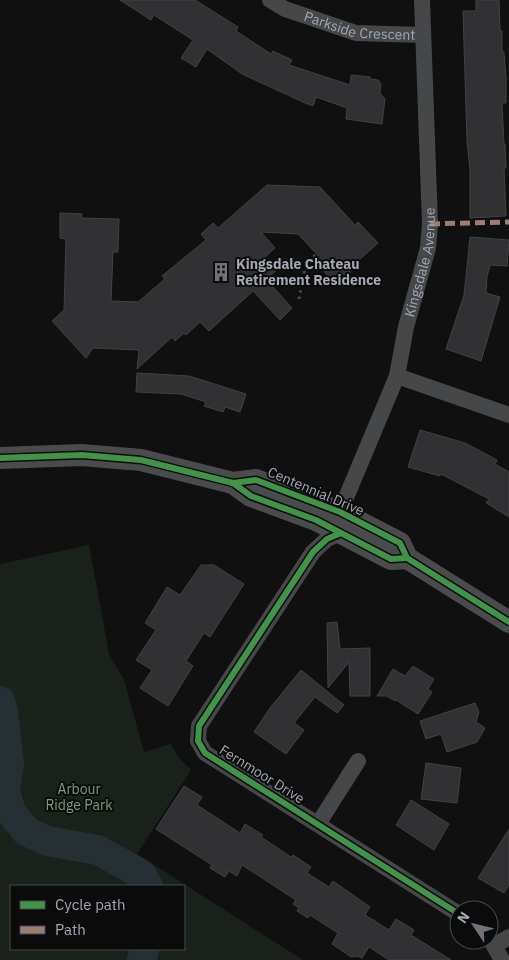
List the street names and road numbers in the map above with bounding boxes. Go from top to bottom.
street label: Parkside Crescent [302,7,416,44]
street label: Kingsdale Avenue [400,207,439,319]
street label: Centennial Drive [265,463,367,520]
street label: Fernmoor Drive [216,741,308,808]

